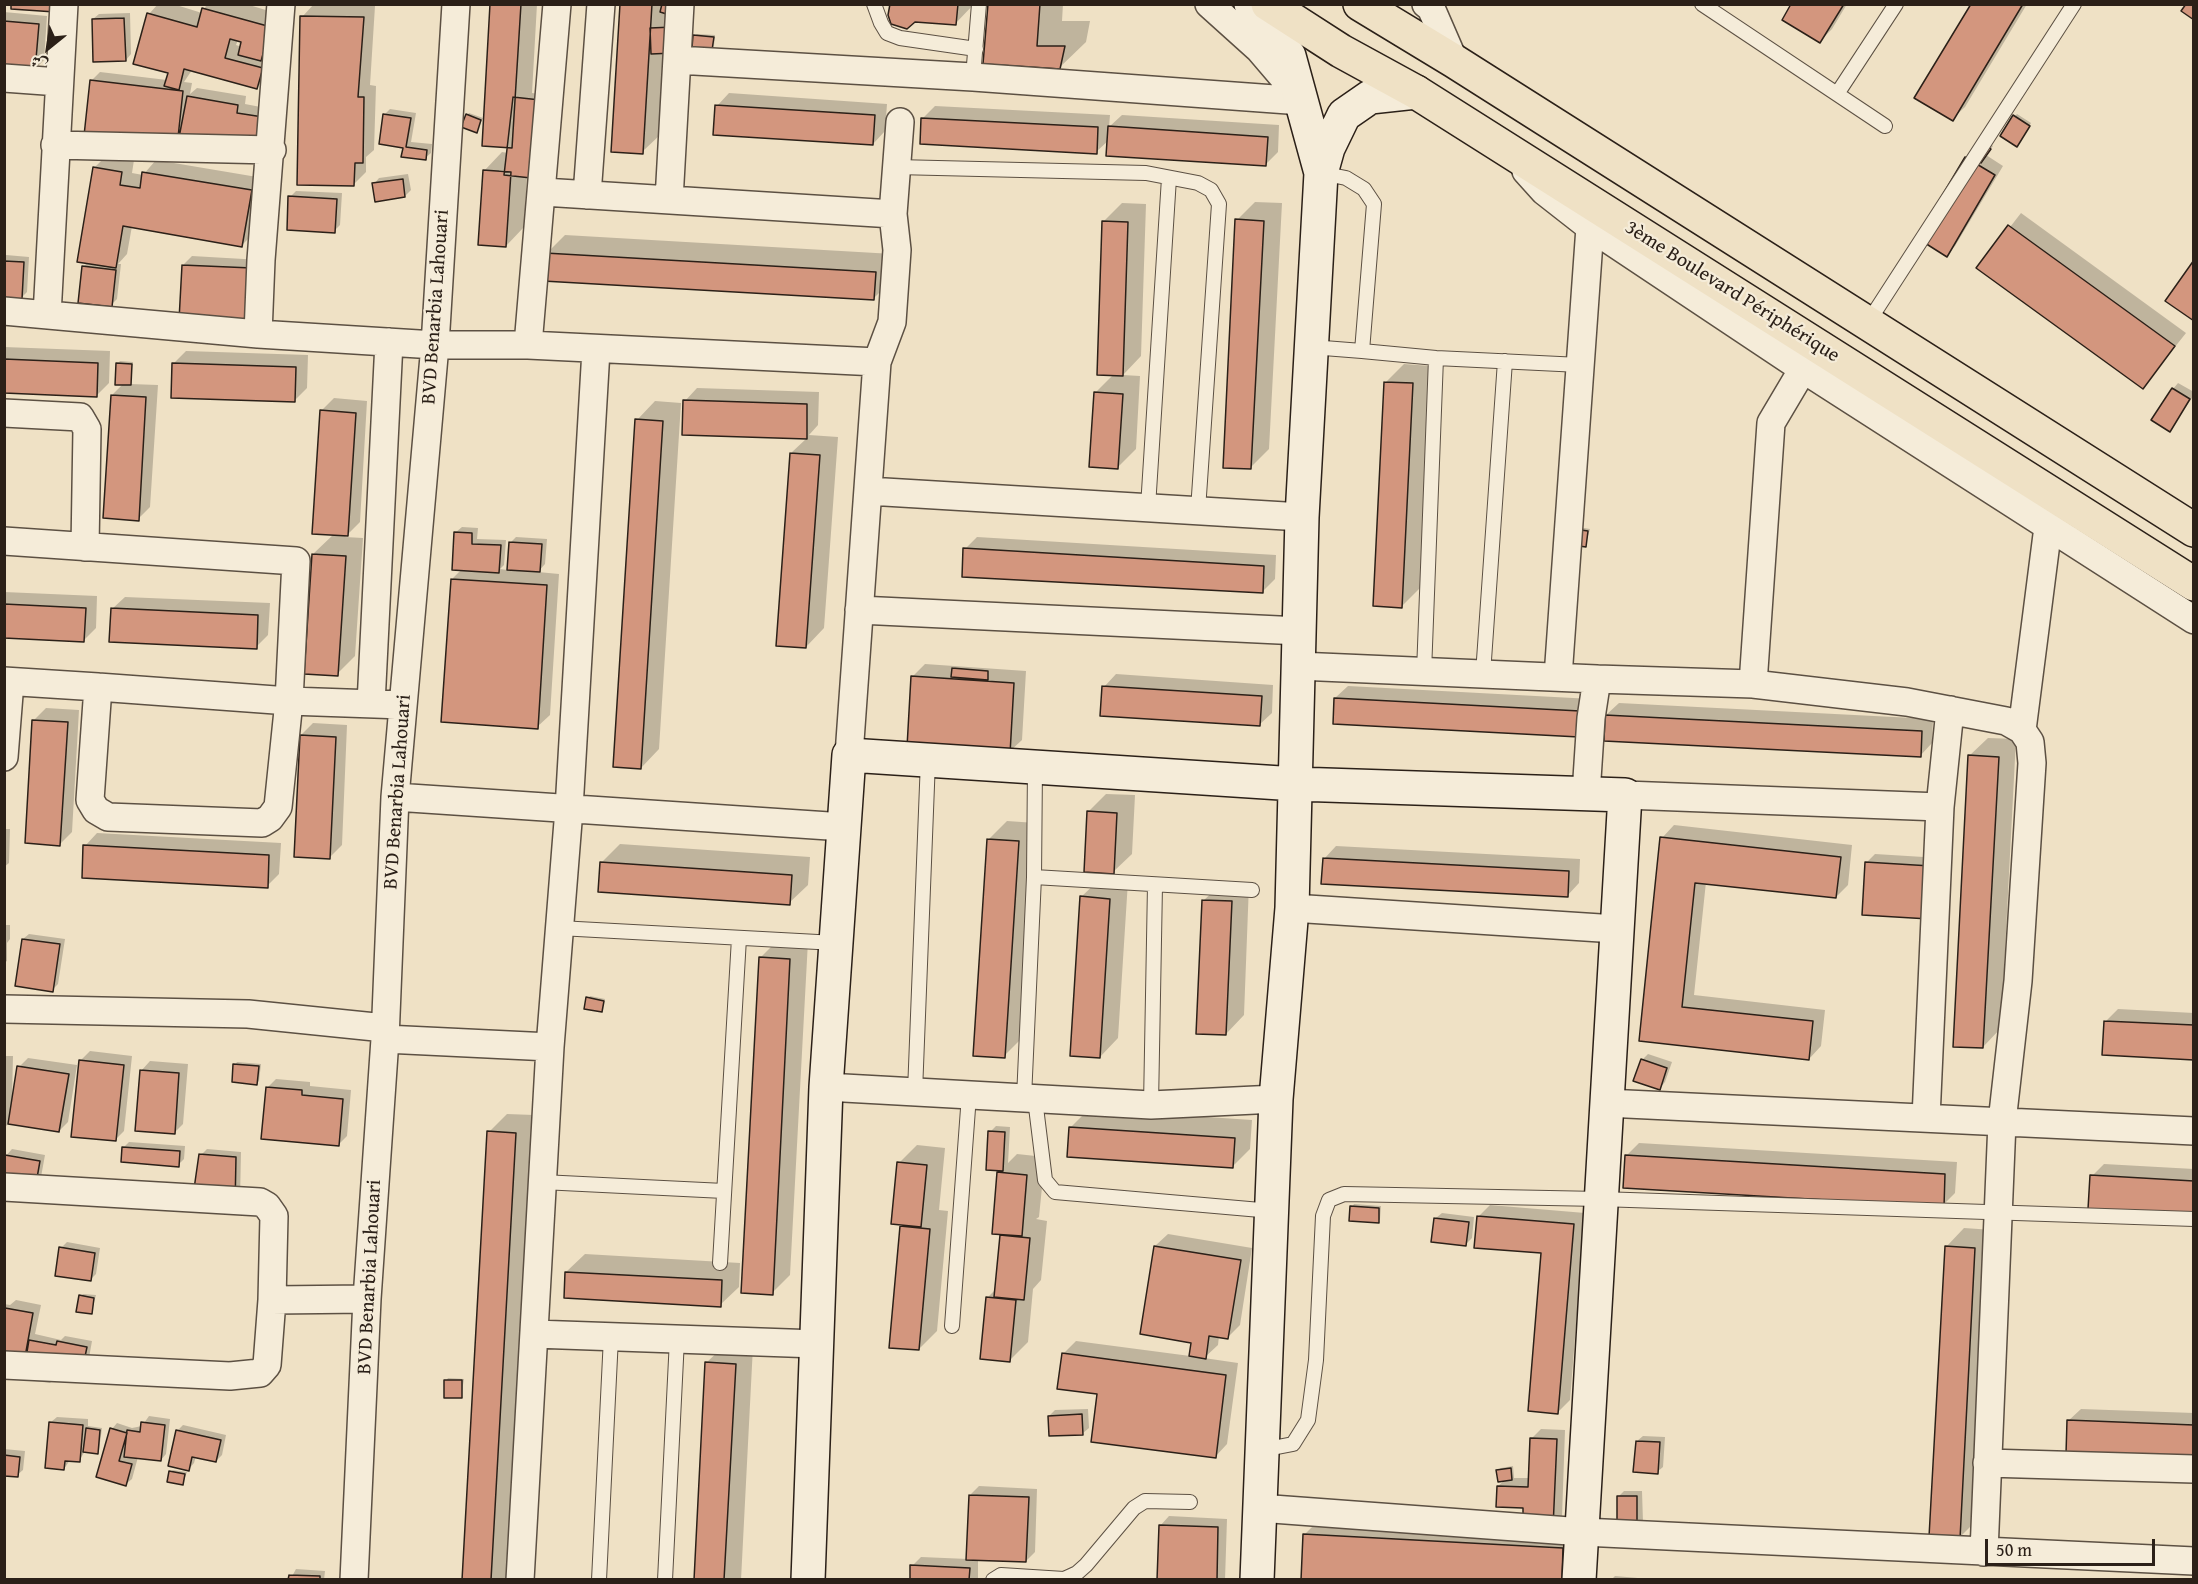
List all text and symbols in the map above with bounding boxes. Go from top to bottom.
north arrow [18,18,78,78]
text: ش [26,49,52,78]
street label: BVD Benarbia Lahouari [417,209,455,405]
street label: 3ème Boulevard Périphérique [1620,216,1844,368]
street label: BVD Benarbia Lahouari [379,694,417,890]
street label: BVD Benarbia Lahouari [353,1179,387,1375]
scale bar [1988,1527,2158,1565]
text: 50 m [1996,1536,2032,1563]

